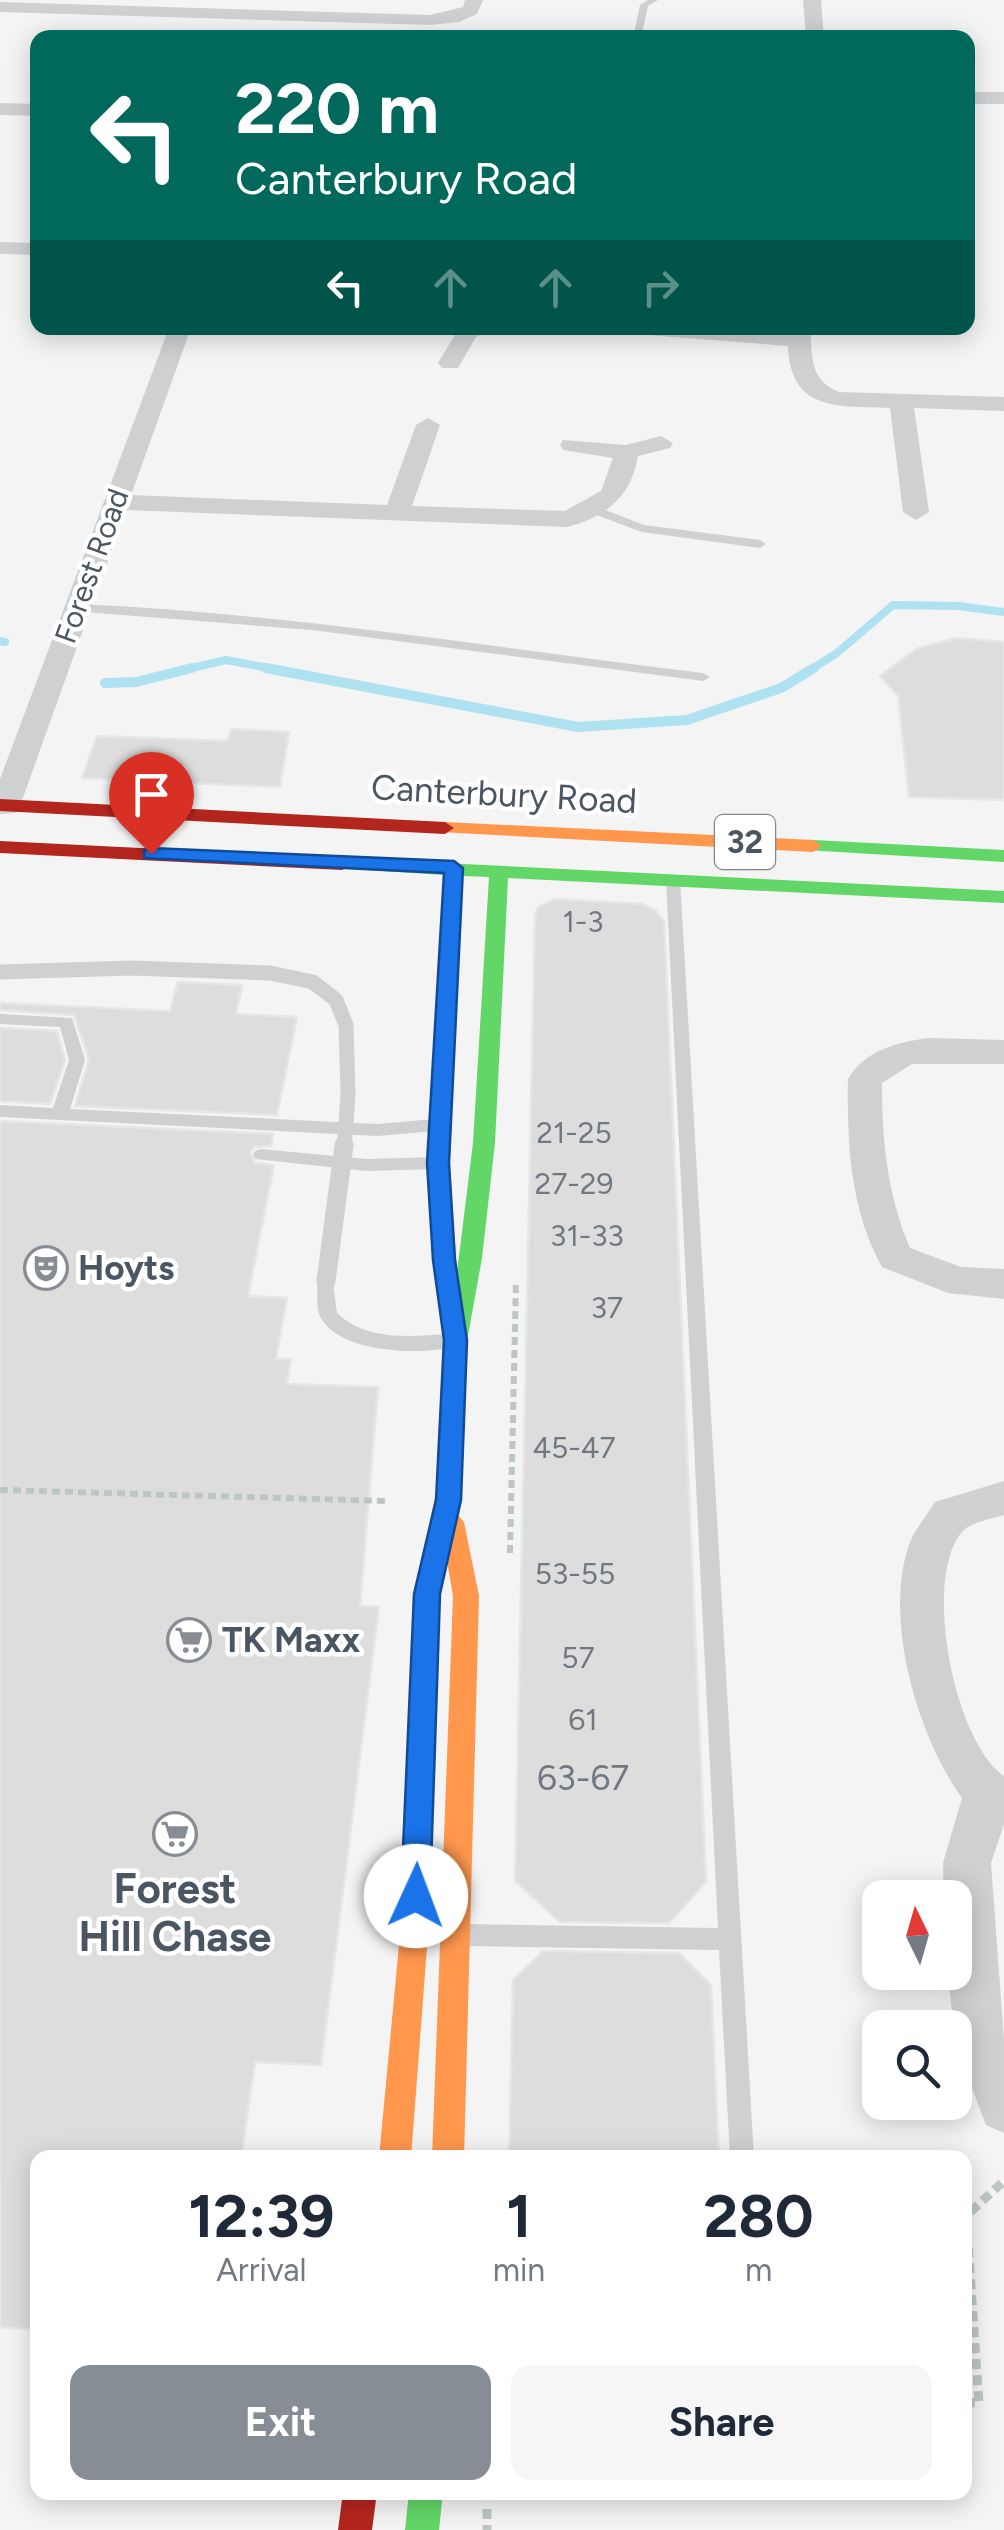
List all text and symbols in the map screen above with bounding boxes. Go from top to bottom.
text: 220 m [235,66,439,151]
icon: left [70,70,200,200]
text: Canterbury Road [235,151,577,205]
icon: left [318,260,373,315]
icon: ahead [423,260,478,315]
icon: ahead [528,260,583,315]
icon: right [633,260,688,315]
street label: Forest Road [46,483,137,648]
pin [109,752,194,855]
street label: Canterbury Road [370,766,638,822]
icon: arrive [124,767,179,822]
road number: 32 [715,815,775,869]
house number: 1-3 [562,903,604,940]
house number: 21-25 [536,1114,612,1151]
house number: 27-29 [534,1165,614,1202]
house number: 31-33 [550,1217,624,1254]
theatre icon: Hoyts [23,1245,69,1291]
place label: Hoyts [78,1247,174,1289]
house number: 37 [591,1289,623,1326]
house number: 45-47 [532,1429,616,1466]
house number: 53-55 [535,1555,615,1592]
supermarket icon: TK Maxx [166,1617,212,1663]
place label: TK Maxx [222,1619,360,1661]
house number: 57 [561,1639,595,1676]
house number: 61 [568,1701,598,1738]
house number: 63-67 [537,1757,629,1799]
supermarket icon: Forest Hill Chase [152,1811,198,1857]
position arrow [364,1844,468,1948]
place label: Forest Hill Chase [79,1863,271,1962]
north arrow [862,1880,972,1990]
map controls [862,1880,972,2120]
button: search [862,2010,972,2120]
text: 12:39 [188,2180,334,2252]
text: 1 [506,2180,532,2252]
text: 280 [703,2180,814,2252]
text: Arrival [216,2251,307,2289]
text: min [493,2251,545,2289]
text: m [745,2251,772,2289]
button: Exit [70,2365,491,2480]
button: Share [511,2365,932,2480]

